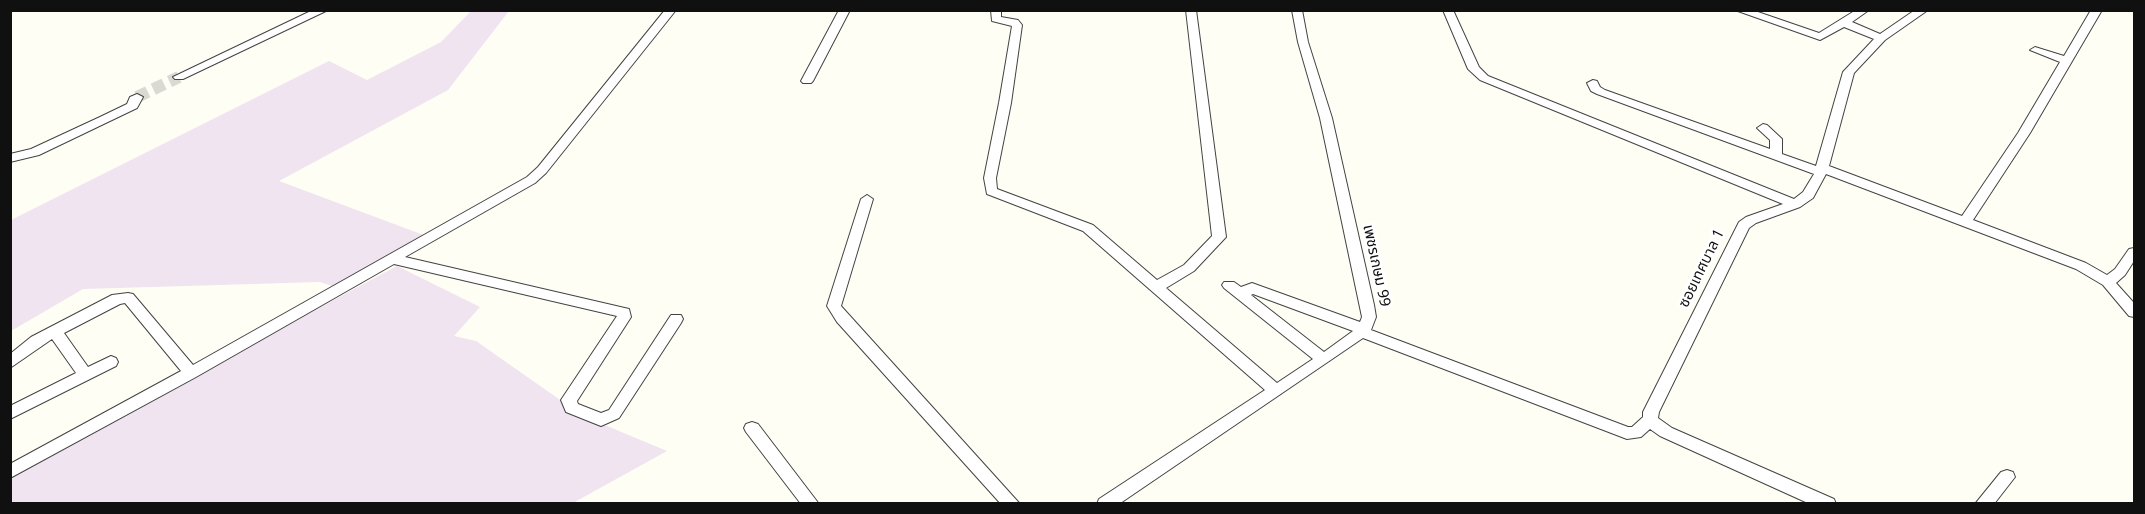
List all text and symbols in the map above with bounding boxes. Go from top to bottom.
street label: เพชรเกษม 99 [1358,223,1392,309]
street label: ซอยเทศบาล 1 [1676,227,1730,311]

